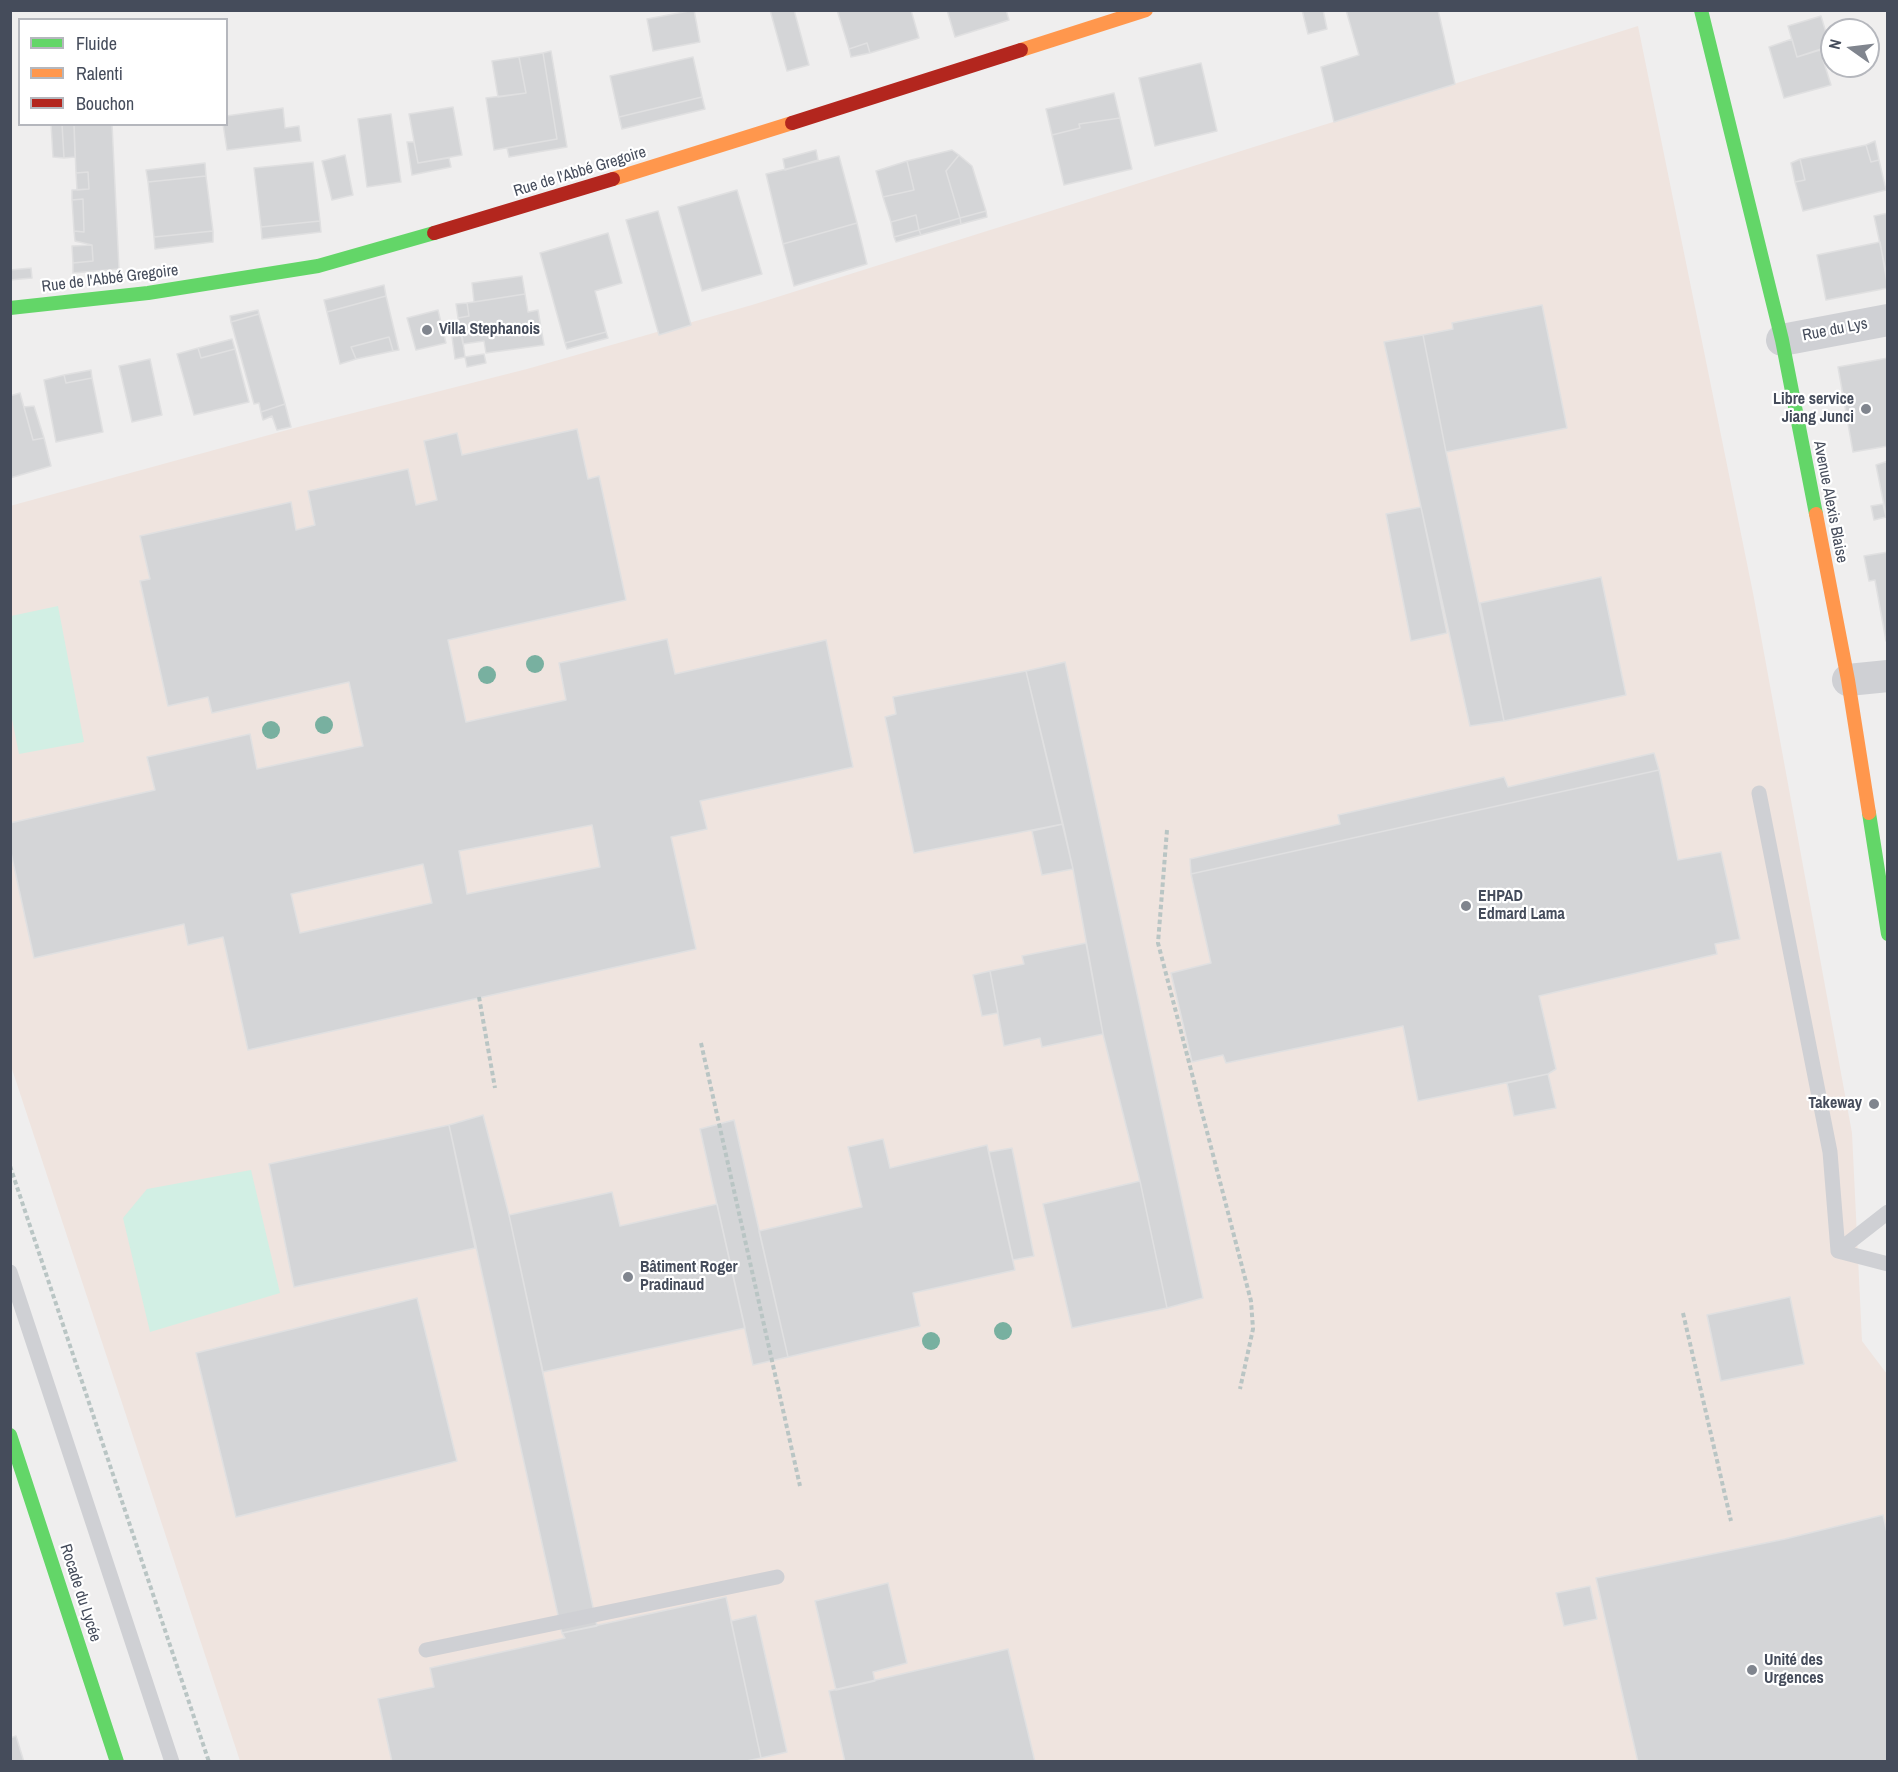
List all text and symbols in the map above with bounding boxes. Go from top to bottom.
legend [18,18,228,126]
north arrow [1820,18,1880,78]
text: Fluide [76,31,117,56]
text: N [1823,37,1846,51]
text: Ralenti [76,61,123,86]
text: Bouchon [76,91,134,116]
street label: Rue de l'Abbé Gregoire [511,143,649,201]
street label: Rue de l'Abbé Gregoire [41,261,179,297]
street label: Rue du Lys [1801,314,1869,346]
place label: Villa Stephanois [439,320,540,340]
marker: Villa Stephanois [420,323,434,337]
place label: Libre service Jiang Junci [1773,390,1854,428]
marker: Libre service Jiang Junci [1859,402,1873,416]
street label: Avenue Alexis Blaise [1809,439,1851,565]
place label: EHPAD Edmard Lama [1478,887,1565,925]
marker: EHPAD Edmard Lama [1459,899,1473,913]
place label: Takeway [1808,1094,1862,1114]
marker: Takeway [1867,1097,1881,1111]
place label: Bâtiment Roger Pradinaud [640,1258,738,1296]
marker: Bâtiment Roger Pradinaud [621,1270,635,1284]
street label: Rocade du Lycée [55,1542,105,1644]
place label: Unité des Urgences [1764,1651,1824,1689]
marker: Unité des Urgences [1745,1663,1759,1677]

